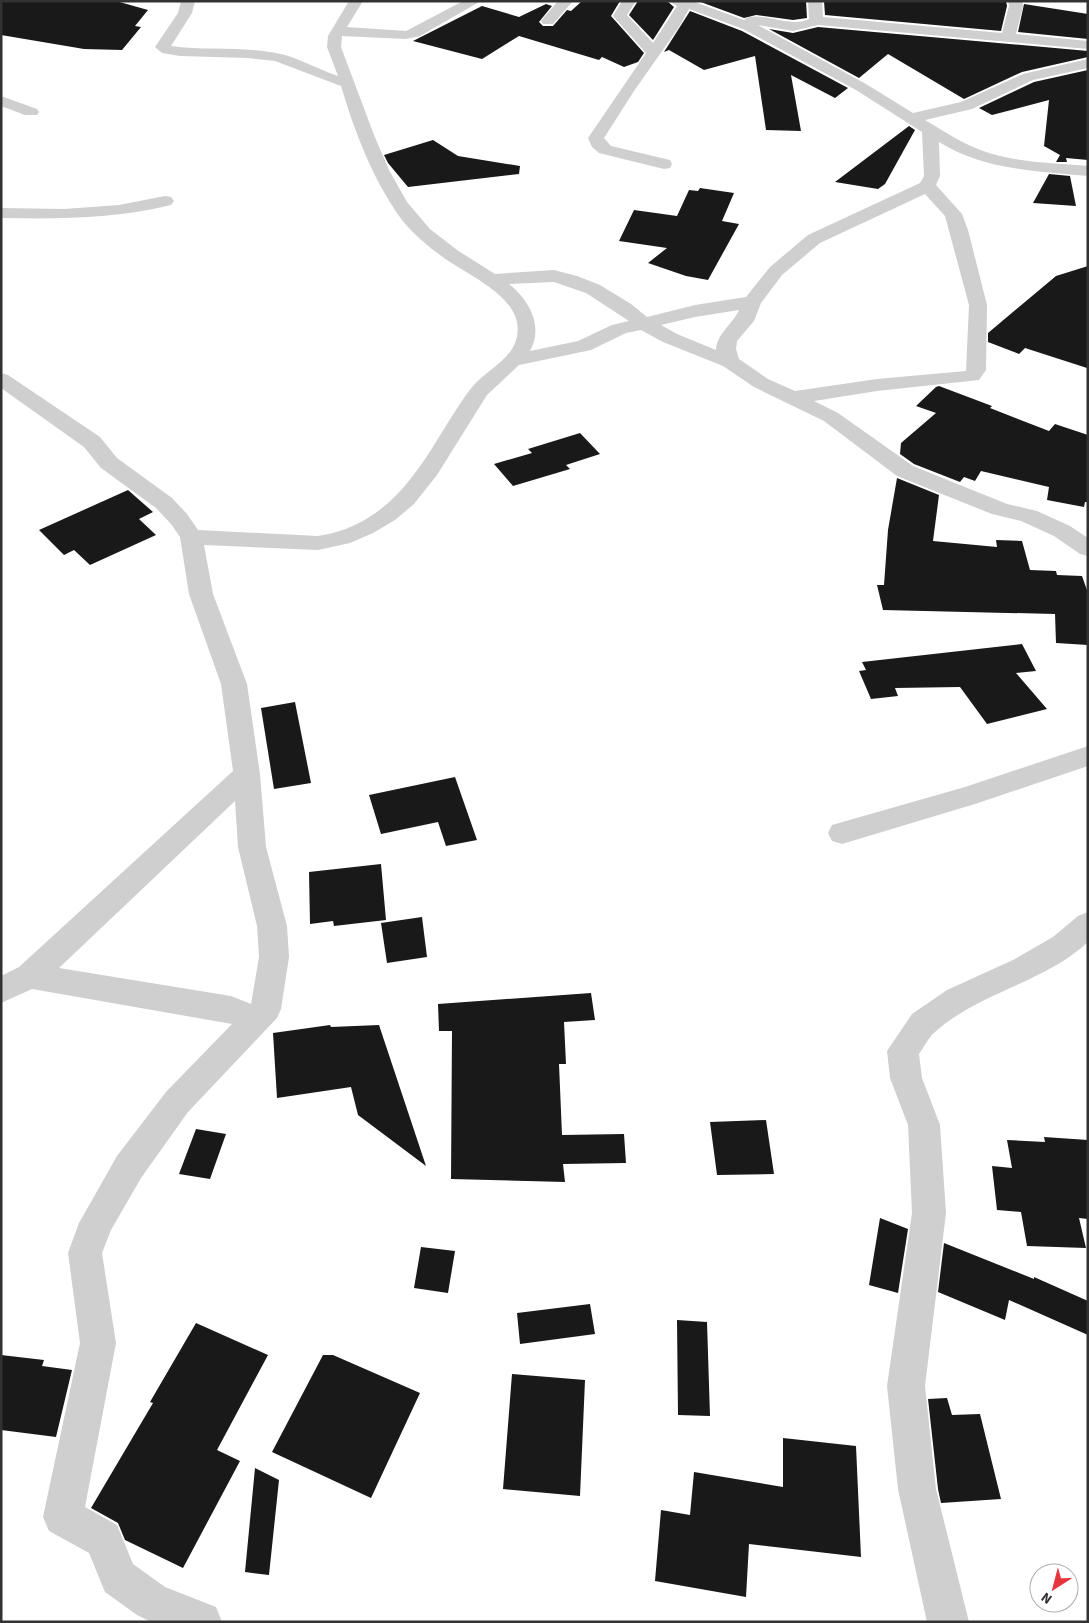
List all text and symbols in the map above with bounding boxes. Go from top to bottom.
north arrow [1029,1563,1079,1613]
text: N [1037,1587,1057,1609]

